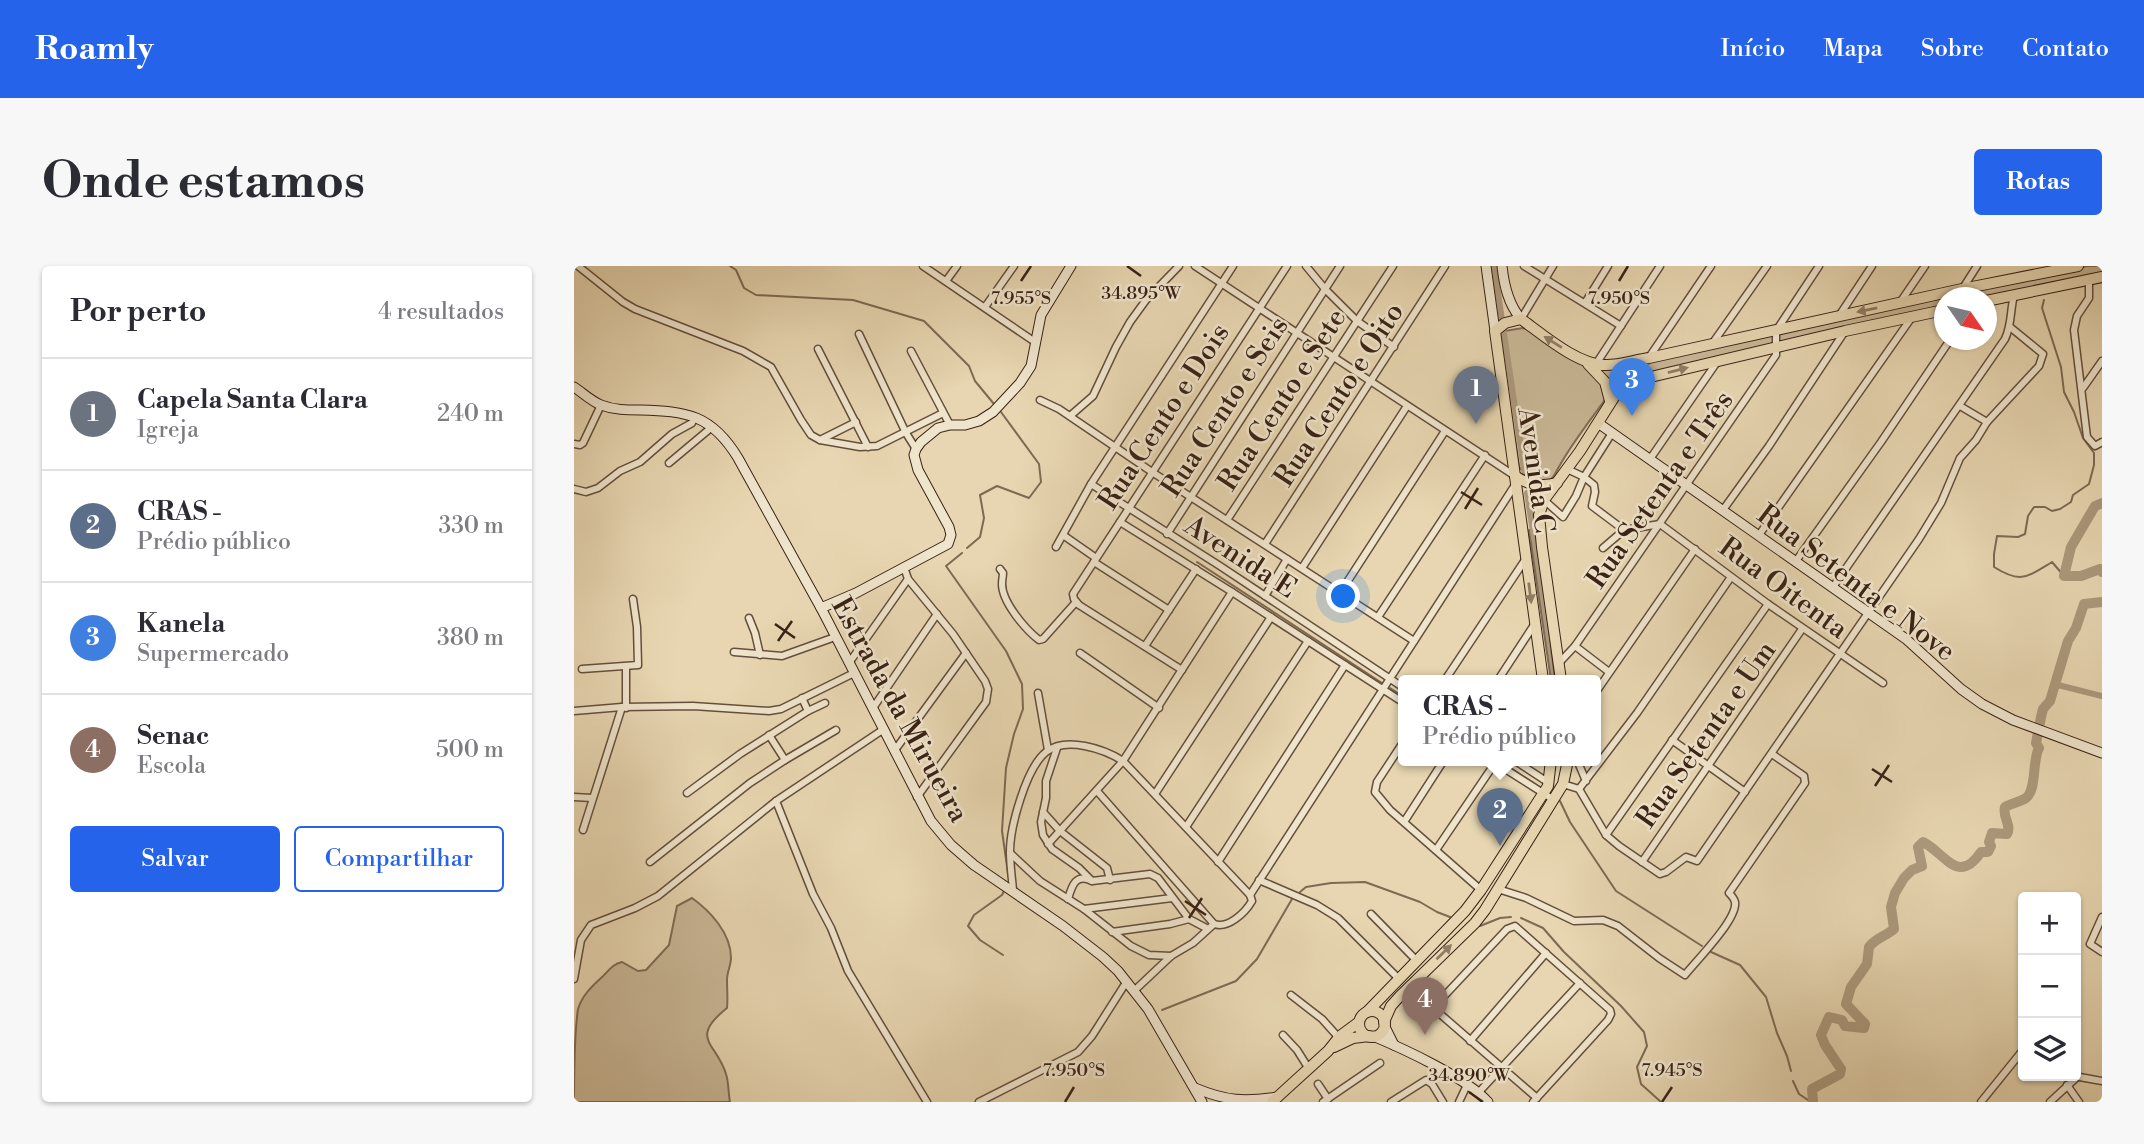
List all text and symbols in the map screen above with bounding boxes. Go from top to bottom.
text: Roamly [35,29,154,70]
text: Início [1721,34,1785,64]
text: Mapa [1823,34,1883,64]
text: Sobre [1921,34,1984,64]
text: Contato [2022,34,2109,64]
button: Rotas [1974,149,2102,215]
text: Onde estamos [42,152,365,213]
text: 34.895°W [1101,282,1182,305]
text: 7.955°S [991,287,1051,310]
text: 7.950°S [1588,287,1650,310]
north arrow [1934,287,1997,350]
text: Por perto [70,293,206,331]
street label: Rua Cento e Oito [1267,296,1412,493]
text: 4 resultados [378,298,504,326]
street label: Rua Cento e Sete [1210,302,1354,498]
one-way arrow [1856,304,1878,315]
street label: Rua Cento e Seis [1154,310,1297,504]
street label: Rua Cento e Dois [1091,317,1238,517]
one-way arrow [1544,335,1563,348]
pin: 3 [1609,358,1655,416]
one-way arrow [1667,364,1689,375]
pin: 1 [1453,366,1499,424]
text: Capela Santa Clara [137,384,368,416]
street label: Rua Setenta e Três [1579,384,1741,595]
text: 1 [87,400,99,428]
text: 240 m [437,400,504,428]
street label: Avenida C [1509,404,1562,535]
text: Igreja [137,416,199,444]
text: CRAS - [137,496,222,528]
street label: Rua Setenta e Nove [1750,497,1962,669]
street label: Avenida E [1177,508,1303,606]
text: 2 [86,512,100,540]
text: 330 m [438,512,504,540]
text: Prédio público [137,528,291,556]
street label: Rua Oitenta [1712,530,1855,647]
your location [1326,579,1360,613]
one-way arrow [1525,582,1536,604]
street label: Estrada da Mirueira [823,591,976,829]
text: Kanela [137,608,225,640]
text: 3 [86,624,100,652]
text: 380 m [437,624,504,652]
street label: Rua Setenta e Um [1629,634,1784,835]
text: Supermercado [137,640,289,668]
popup [1398,675,1601,766]
text: CRAS - [1423,691,1507,723]
text: Senac [137,720,209,752]
text: Prédio público [1423,723,1576,751]
text: 4 [85,736,101,764]
text: 500 m [436,736,504,764]
text: Escola [137,752,206,780]
pin: 2 [1477,788,1523,846]
button: Salvar [70,826,280,892]
button: Compartilhar [294,826,504,892]
map controls [2018,892,2081,1081]
button: + [2018,892,2081,955]
one-way arrow [1435,945,1452,961]
button: − [2018,955,2081,1018]
pin: 4 [1402,977,1448,1035]
button: layers [2018,1018,2081,1081]
text: 7.950°S [1043,1059,1105,1082]
text: 7.945°S [1642,1059,1702,1082]
text: 34.890°W [1428,1064,1511,1087]

